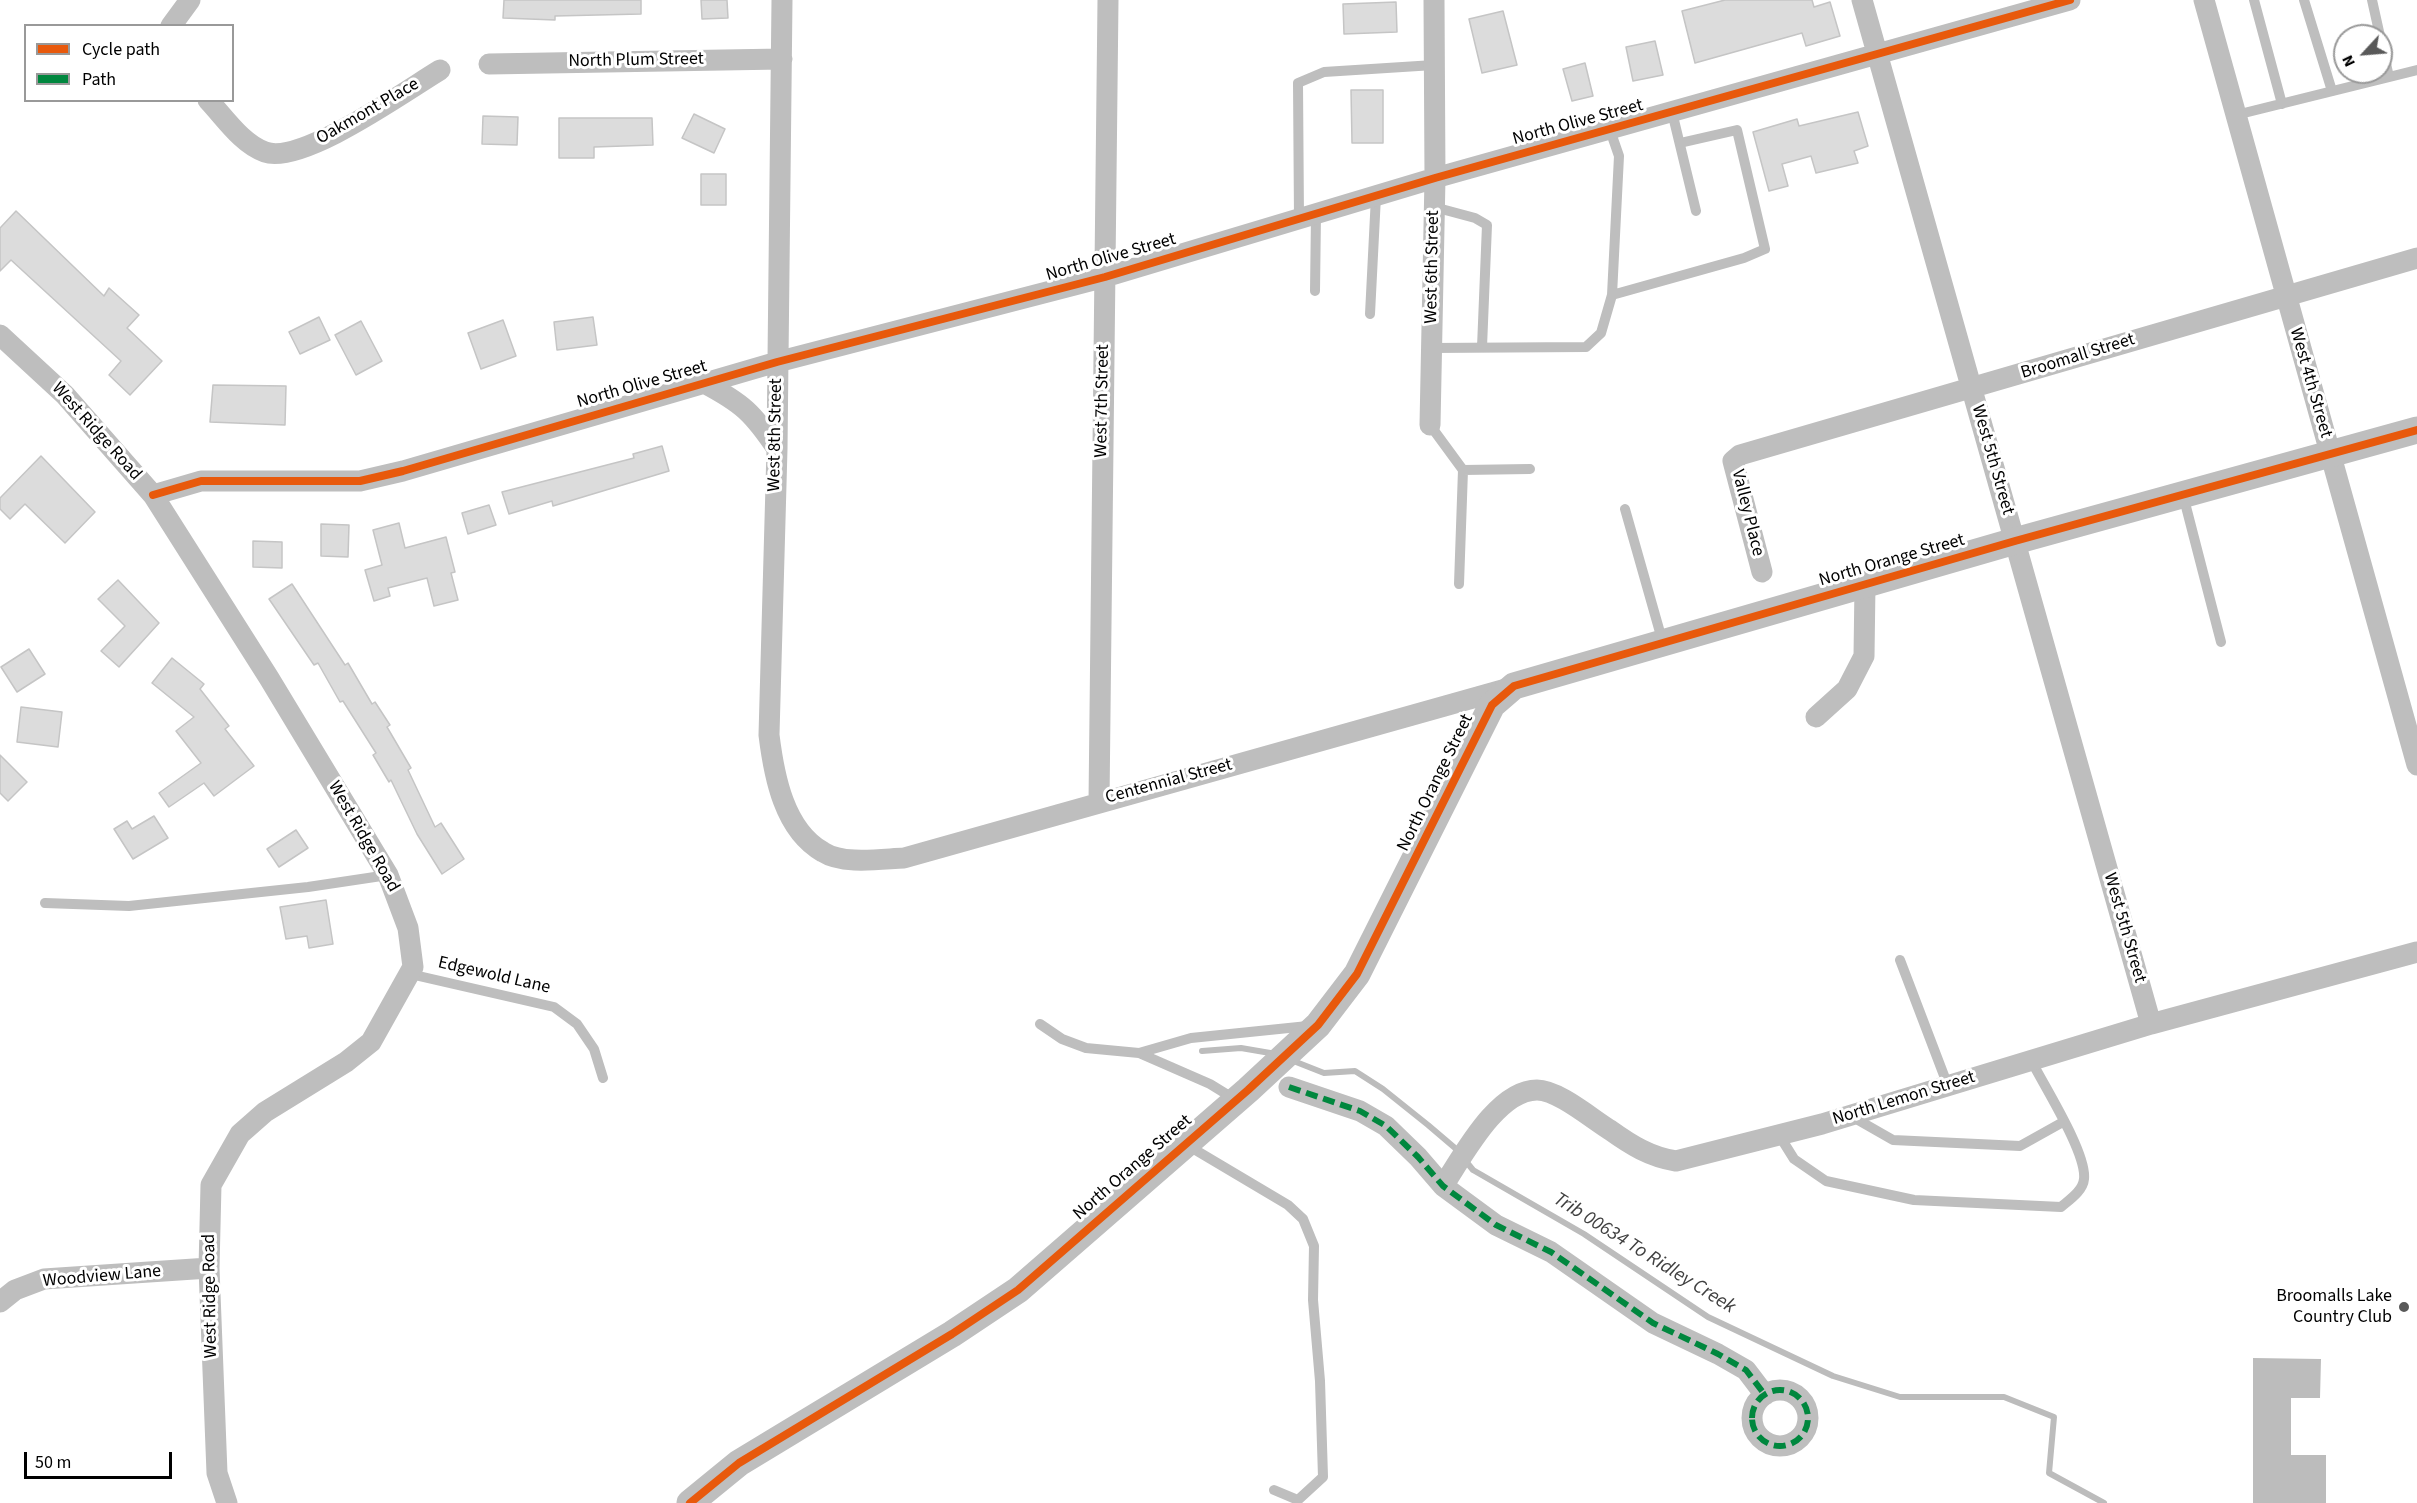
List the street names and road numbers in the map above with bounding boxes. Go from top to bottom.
street label: North Plum Street [568,49,704,73]
street label: Oakmont Place [313,74,423,150]
street label: North Olive Street [1510,95,1646,151]
street label: West 6th Street [1421,210,1445,324]
street label: North Olive Street [1044,229,1178,287]
street label: West 4th Street [2284,325,2336,441]
street label: Broomall Street [2018,329,2138,385]
street label: West 7th Street [1091,344,1115,458]
street label: North Olive Street [575,356,709,414]
street label: West Ridge Road [46,378,146,486]
street label: West 8th Street [764,378,788,492]
street label: West 5th Street [1966,402,2018,518]
street label: Valley Place [1726,467,1768,559]
street label: North Orange Street [1817,530,1967,592]
street label: North Orange Street [1393,711,1479,855]
street label: Centennial Street [1103,755,1235,809]
street label: West Ridge Road [323,778,403,896]
street label: West 5th Street [2098,870,2150,986]
street label: Edgewold Lane [436,953,552,999]
street label: North Lemon Street [1830,1067,1978,1131]
street label: North Orange Street [1069,1111,1197,1225]
street label: West Ridge Road [199,1234,223,1358]
street label: Woodview Lane [42,1261,162,1293]

